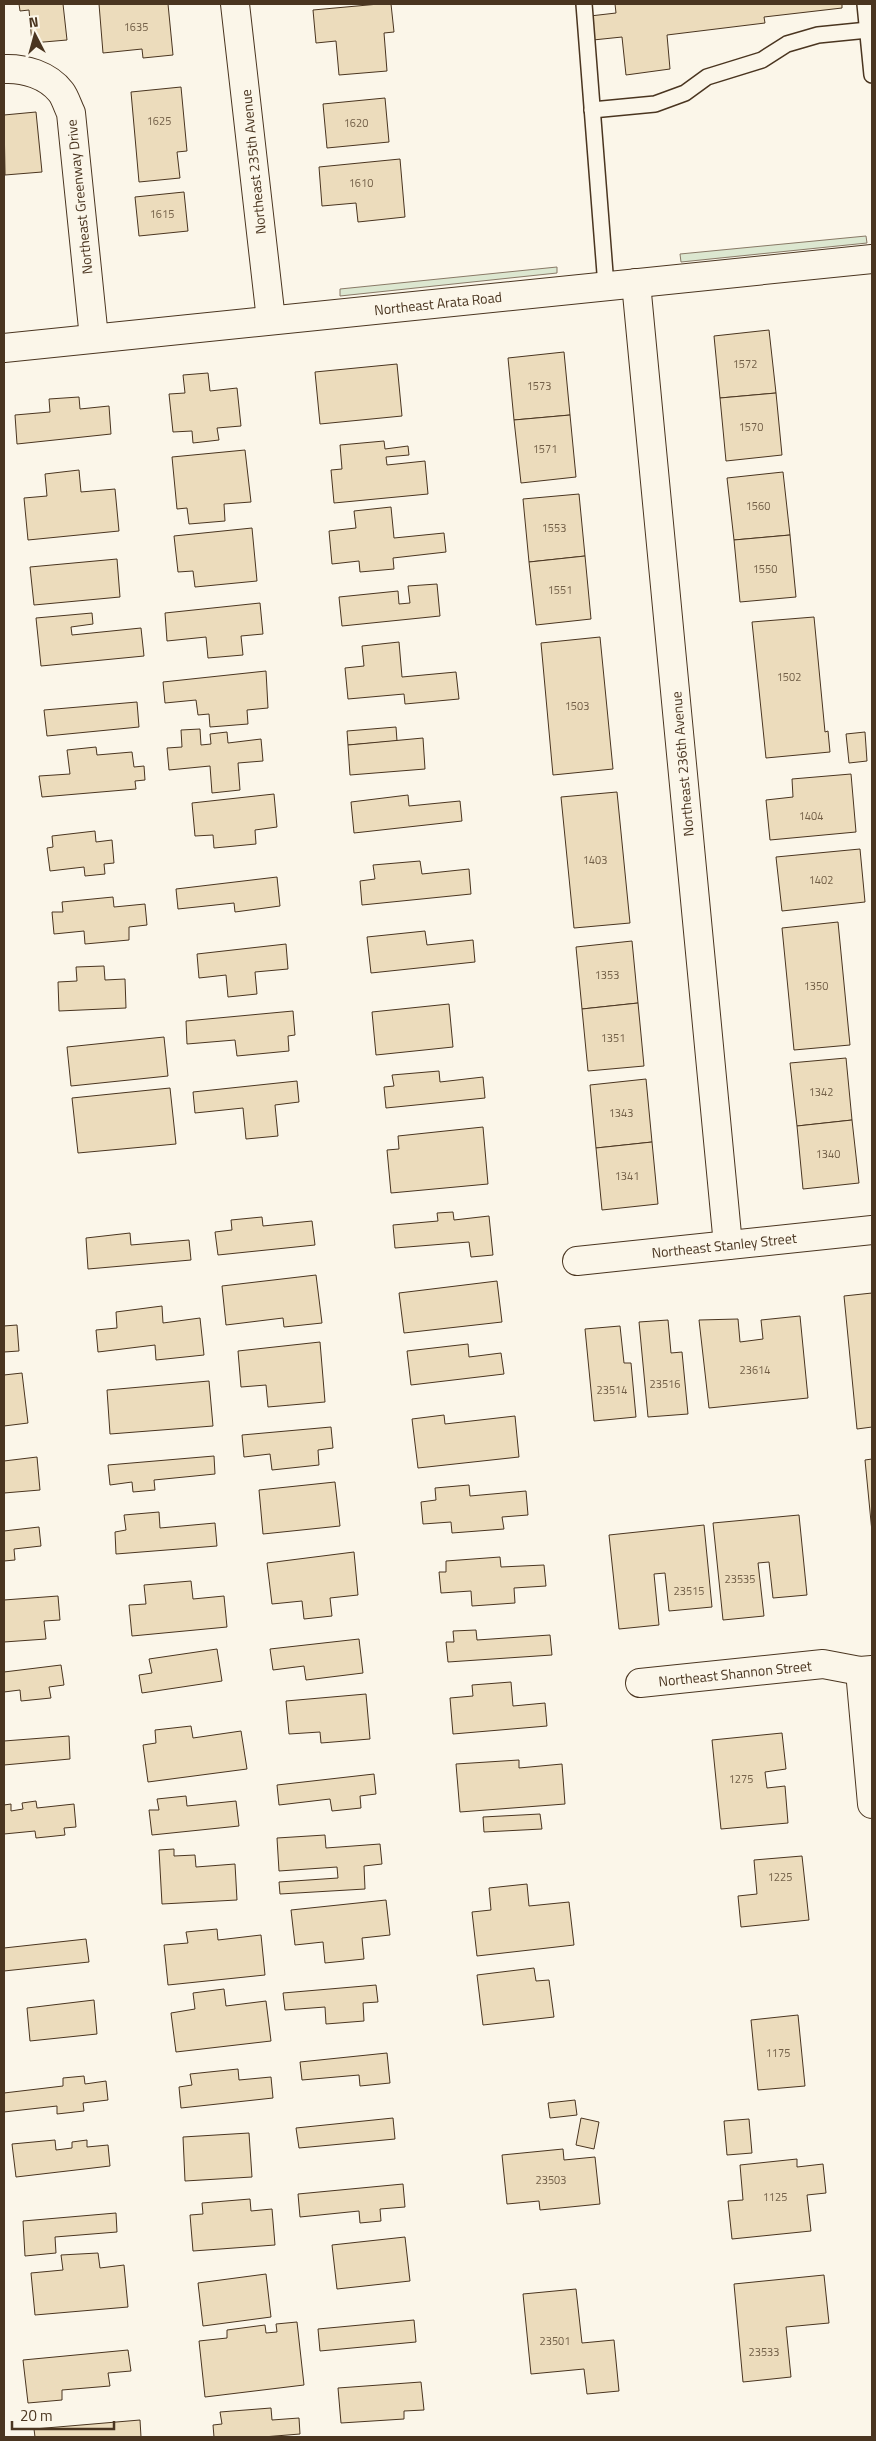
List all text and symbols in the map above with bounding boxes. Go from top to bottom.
north arrow [10,10,60,60]
text: N [28,11,40,33]
house number: 1635 [124,19,148,35]
street label: Northeast 235th Avenue [235,89,271,235]
house number: 1625 [147,113,171,129]
house number: 1620 [344,115,368,131]
street label: Northeast Greenway Drive [60,119,98,275]
house number: 1610 [349,175,373,191]
house number: 1615 [150,206,174,222]
street label: Northeast Arata Road [373,286,503,320]
house number: 1572 [733,356,757,372]
house number: 1573 [527,378,551,394]
house number: 1570 [739,419,763,435]
house number: 1571 [533,441,557,457]
house number: 1560 [746,498,770,514]
house number: 1553 [542,520,566,536]
house number: 1550 [753,561,777,577]
house number: 1551 [548,582,572,598]
house number: 1502 [777,669,801,685]
street label: Northeast 236th Avenue [665,691,699,837]
house number: 1503 [565,698,589,714]
house number: 1404 [799,808,823,824]
house number: 1403 [583,852,607,868]
house number: 1402 [809,872,833,888]
house number: 1353 [595,967,619,983]
house number: 1350 [804,978,828,994]
house number: 1351 [601,1030,625,1046]
house number: 1342 [809,1084,833,1100]
house number: 1343 [609,1105,633,1121]
house number: 1340 [816,1146,840,1162]
house number: 1341 [615,1168,639,1184]
street label: Northeast Stanley Street [650,1227,798,1263]
house number: 23614 [740,1362,770,1378]
house number: 23516 [650,1376,680,1392]
house number: 23514 [597,1382,627,1398]
house number: 23535 [725,1571,755,1587]
house number: 23515 [674,1583,704,1599]
street label: Northeast Shannon Street [657,1655,813,1691]
house number: 1275 [729,1771,753,1787]
house number: 1225 [768,1869,792,1885]
house number: 1175 [766,2045,790,2061]
house number: 23503 [536,2172,566,2188]
house number: 1125 [763,2189,787,2205]
house number: 23501 [540,2333,570,2349]
house number: 23533 [749,2344,779,2360]
scale bar [12,2398,115,2430]
text: 20 m [20,2404,53,2427]

